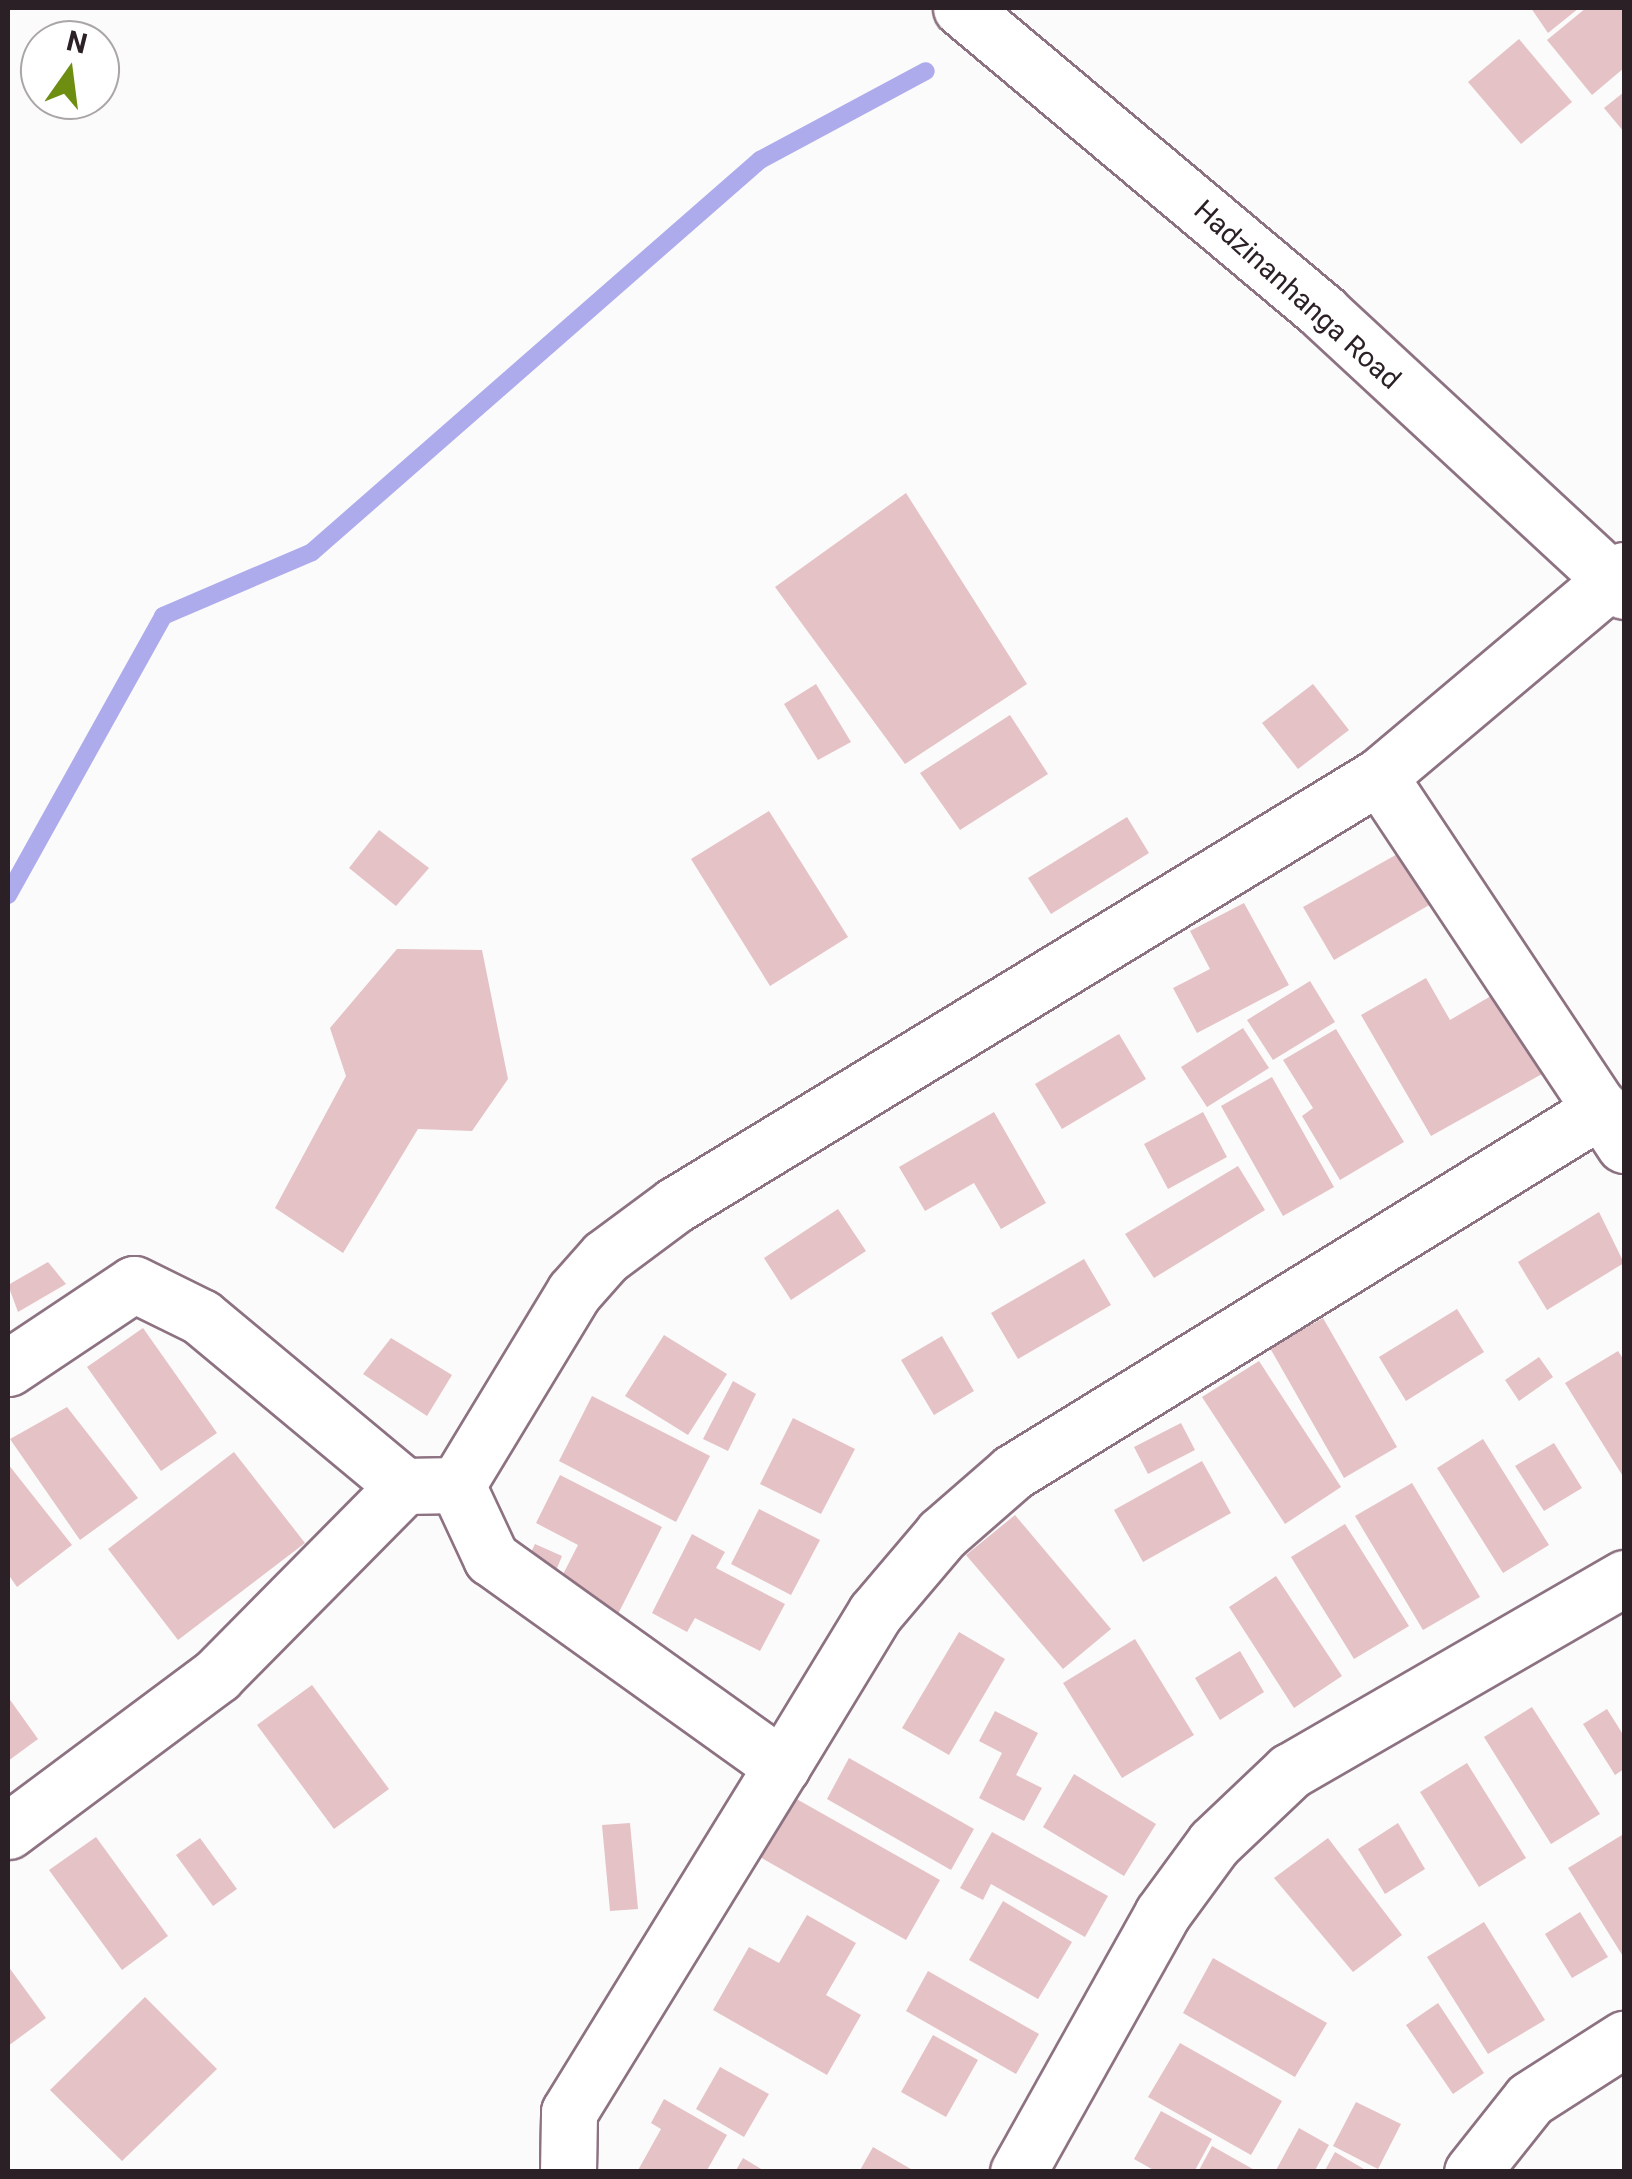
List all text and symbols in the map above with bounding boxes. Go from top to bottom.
north arrow [20,20,120,120]
text: N [63,24,90,61]
street label: Hadzinanhanga Road [1187,193,1407,397]

